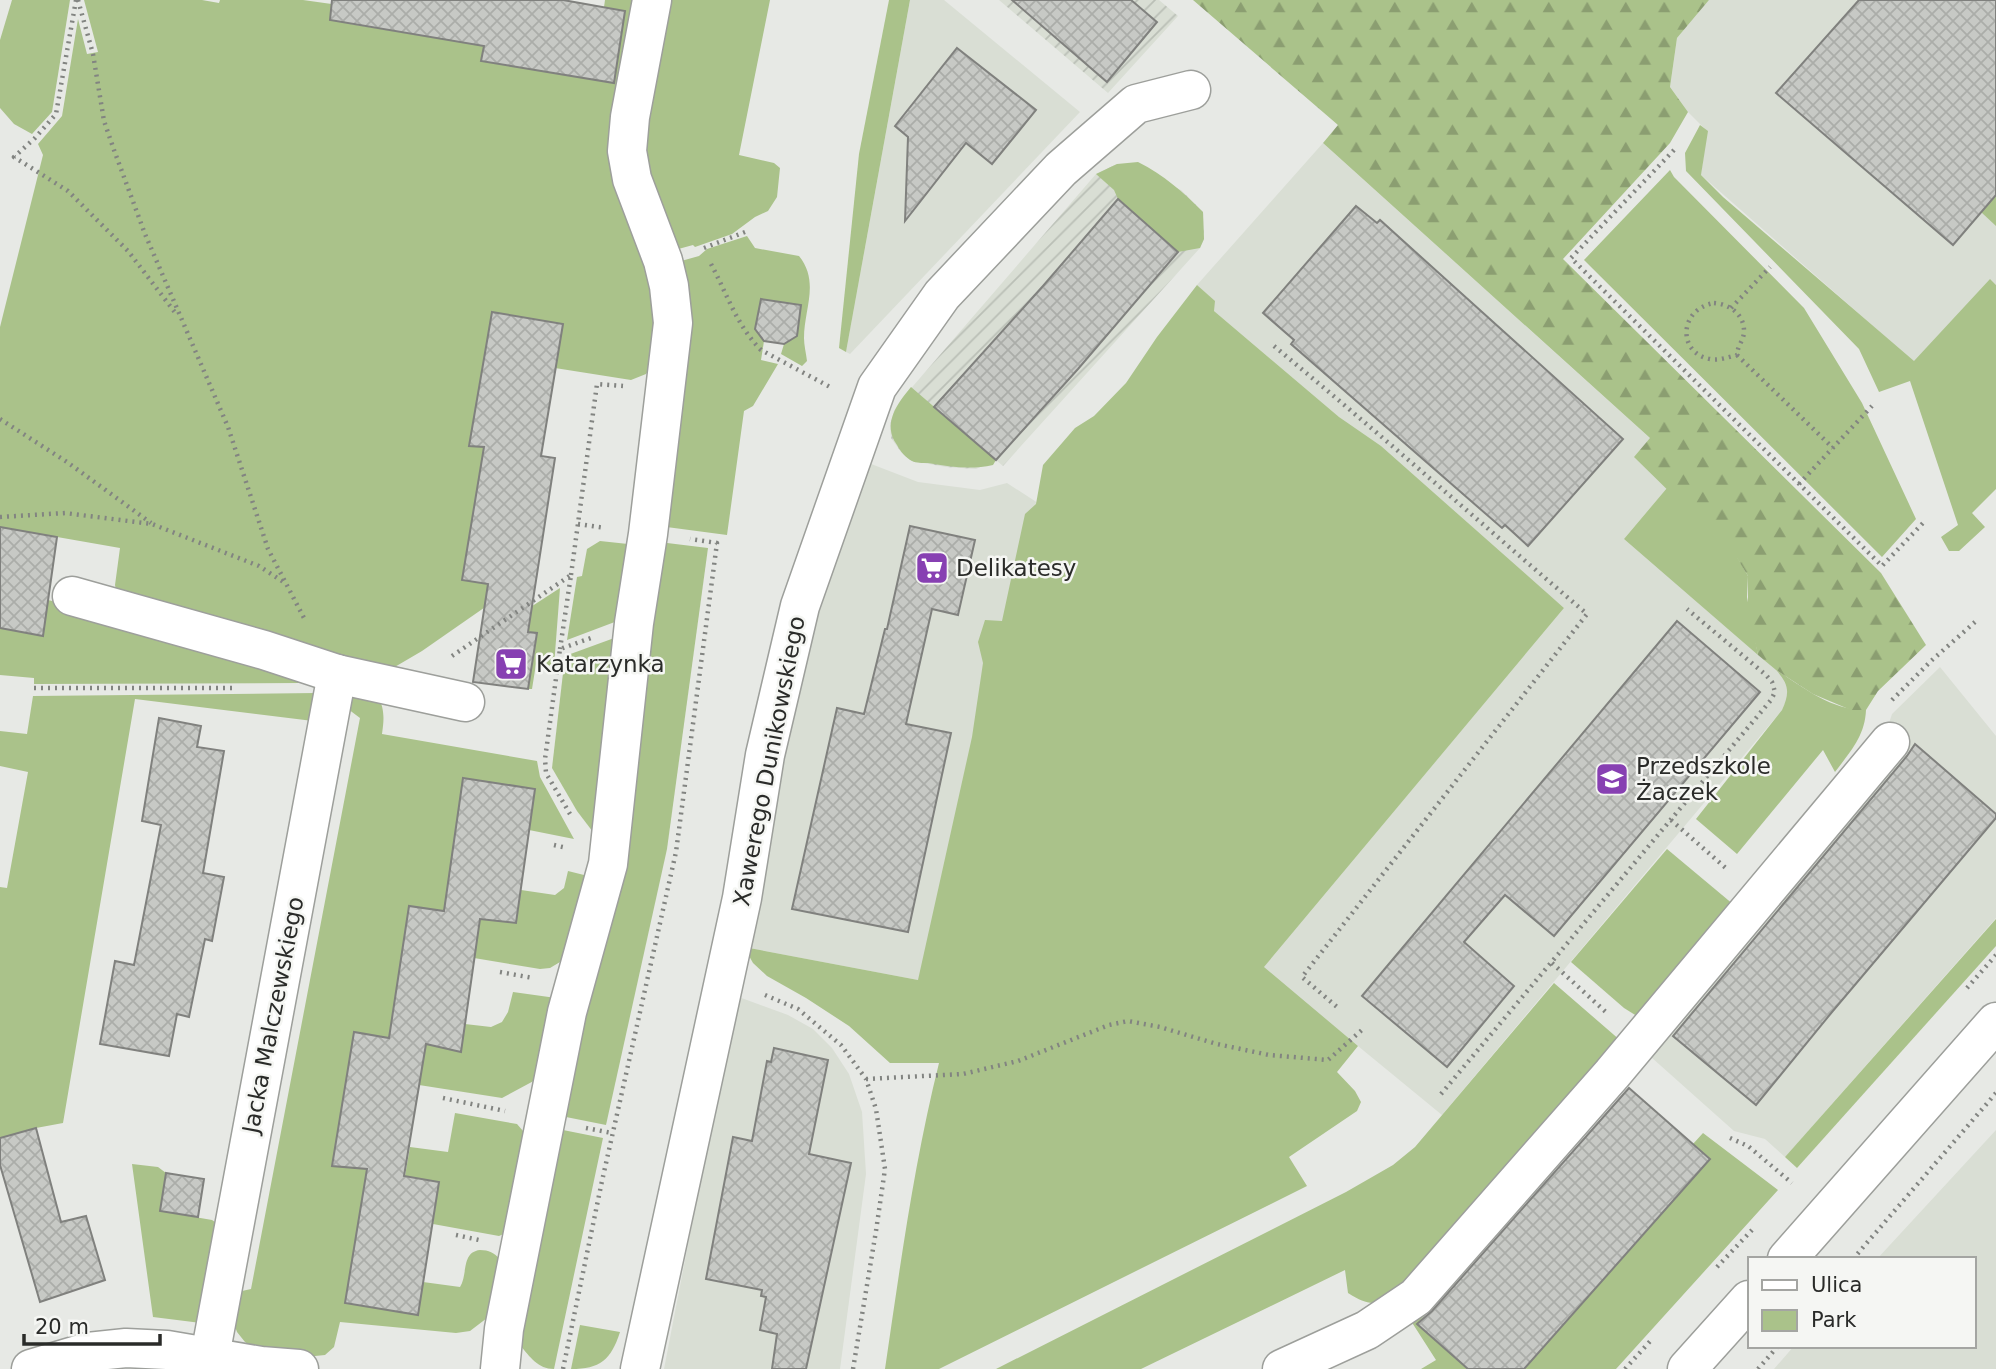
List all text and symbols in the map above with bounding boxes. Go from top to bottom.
supermarket icon: Delikatesy [913,549,951,587]
place label: Delikatesy [956,555,1076,581]
street label: Xawerego Dunikowskiego [728,614,810,908]
supermarket icon: Katarzynka [492,645,530,683]
place label: Katarzynka [536,651,665,677]
place label: Przedszkole Żaczek [1636,753,1771,805]
school or university icon: Przedszkole Żaczek [1593,760,1631,798]
street label: Jacka Malczewskiego [237,895,309,1137]
legend [1748,1257,1975,1348]
text: Ulica [1811,1273,1862,1297]
scale bar [24,1302,161,1346]
text: Park [1811,1308,1857,1332]
text: 20 m [35,1315,89,1339]

